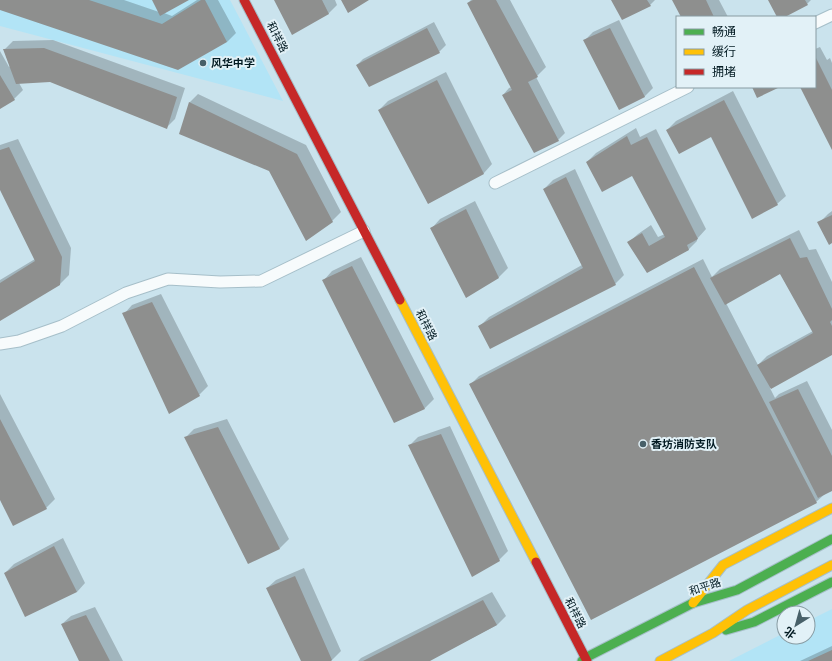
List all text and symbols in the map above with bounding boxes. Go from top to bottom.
legend [676,16,816,88]
street label: 和祥路 [264,19,290,55]
text: 畅通 [712,25,736,39]
text: 缓行 [712,45,736,59]
place label: 风华中学 [211,57,255,70]
marker: 风华中学 [198,58,208,68]
text: 拥堵 [712,65,736,79]
street label: 和祥路 [413,307,439,343]
place label: 香坊消防支队 [651,438,717,451]
marker: 香坊消防支队 [638,439,648,449]
street label: 和平路 [687,576,723,598]
street label: 和祥路 [562,595,588,631]
north arrow [776,605,816,645]
text: 北 [782,624,799,641]

